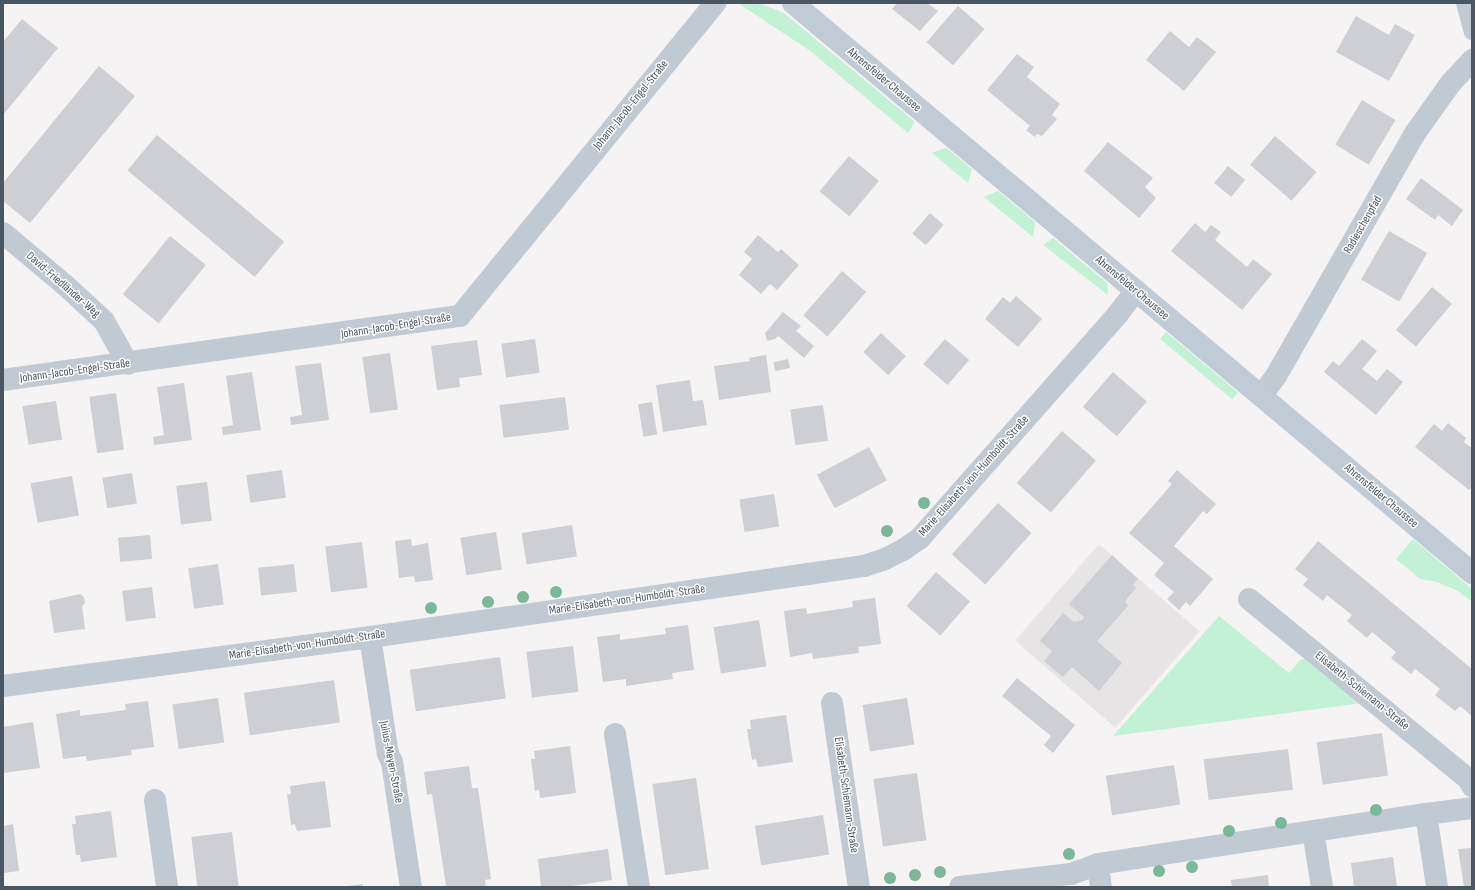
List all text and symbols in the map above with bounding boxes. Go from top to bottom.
street label: Ahrensfelder Chaussee [844,45,924,115]
street label: Johann-Jacob-Engel-Straße [590,57,672,153]
street label: Radieschenpfad [1341,194,1385,256]
street label: David-Friedländer-Weg [23,249,103,321]
street label: Ahrensfelder Chaussee [1092,253,1172,323]
street label: Johann-Jacob-Engel-Straße [340,310,452,342]
street label: Johann-Jacob-Engel-Straße [19,356,131,386]
street label: Marie-Elisabeth-von-Humboldt-Straße [916,413,1032,539]
street label: Ahrensfelder Chaussee [1341,461,1421,531]
street label: Marie-Elisabeth-von-Humboldt-Straße [548,582,706,618]
street label: Marie-Elisabeth-von-Humboldt-Straße [228,627,386,663]
street label: Elisabeth-Schiemann-Straße [1312,649,1412,733]
street label: Julius-Meyen-Straße [376,720,406,804]
street label: Elisabeth-Schiemann-Straße [831,736,861,854]

